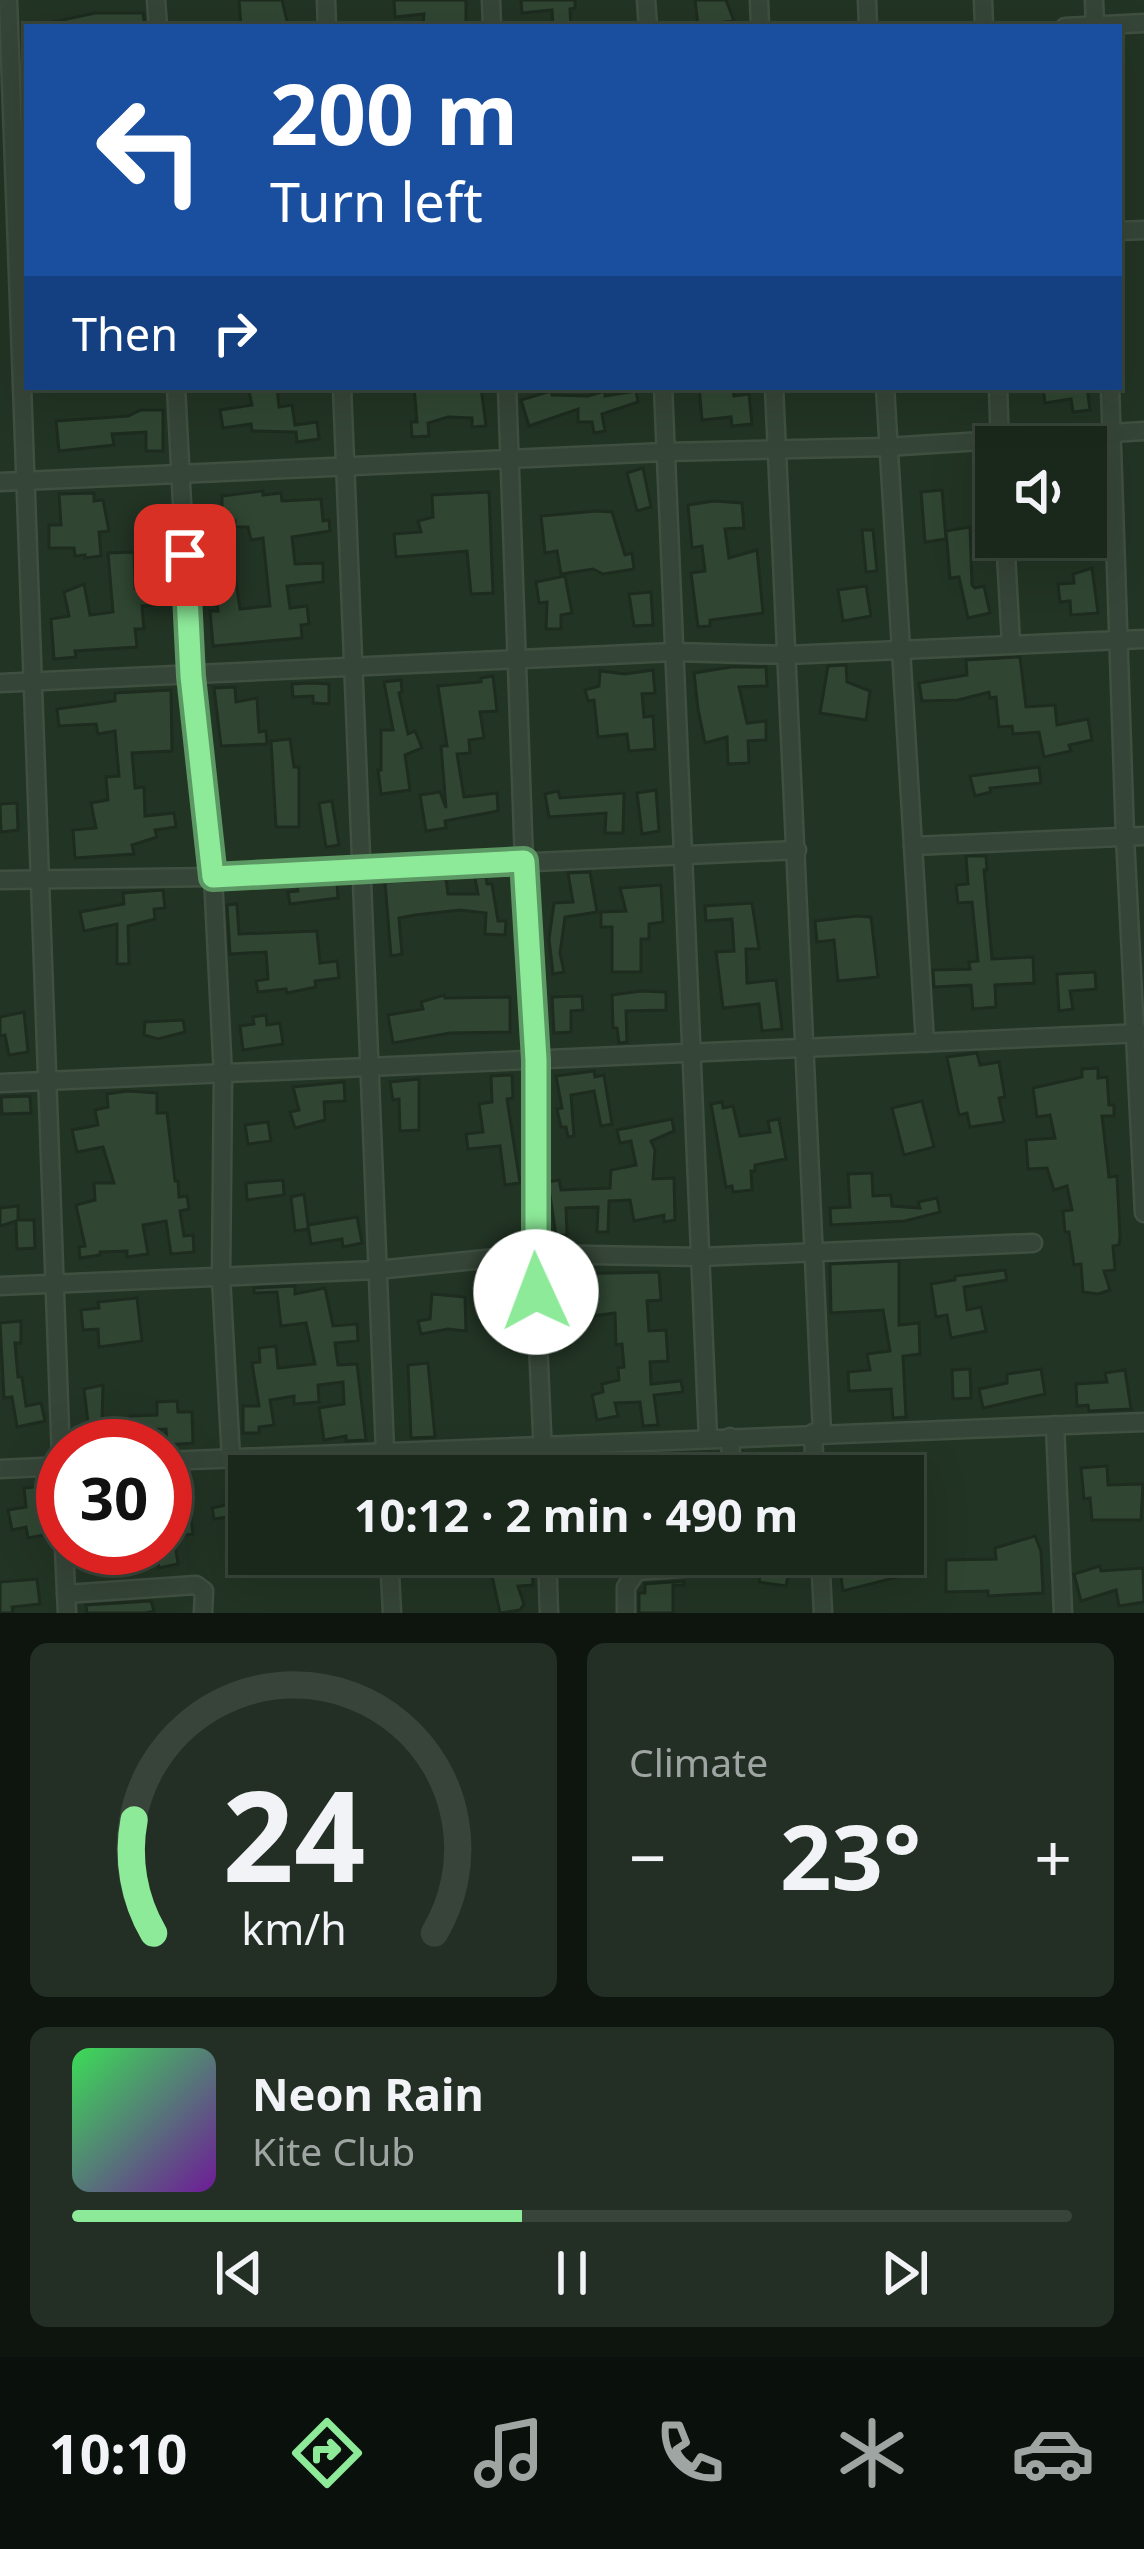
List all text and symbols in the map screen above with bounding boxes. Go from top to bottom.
text: 200 m [270,55,518,170]
icon: left [72,72,228,228]
text: Turn left [270,164,483,238]
icon: right [202,300,268,366]
text: Then [72,303,178,364]
map controls [975,426,1107,558]
button: sound [975,426,1107,558]
pin [134,504,236,606]
icon: arrive [152,522,218,588]
position arrow [473,1229,599,1355]
speed limit sign: 30 [36,1419,192,1575]
text: 10:12 · 2 min · 490 m [354,1484,798,1545]
text: Climate [629,1735,768,1788]
text: 24 [222,1749,365,1919]
text: 23° [780,1794,921,1916]
text: − [629,1811,667,1901]
text: + [1034,1811,1072,1901]
text: km/h [241,1899,346,1958]
text: Neon Rain [252,2063,484,2124]
text: Kite Club [252,2124,415,2177]
icon: previous [206,2240,272,2306]
icon: pause [539,2240,605,2306]
icon: next [872,2240,938,2306]
icon: directions [285,2411,369,2495]
icon: music [467,2411,551,2495]
icon: phone [648,2411,732,2495]
icon: climate [830,2411,914,2495]
icon: car [1011,2411,1095,2495]
text: 10:10 [49,2416,188,2490]

